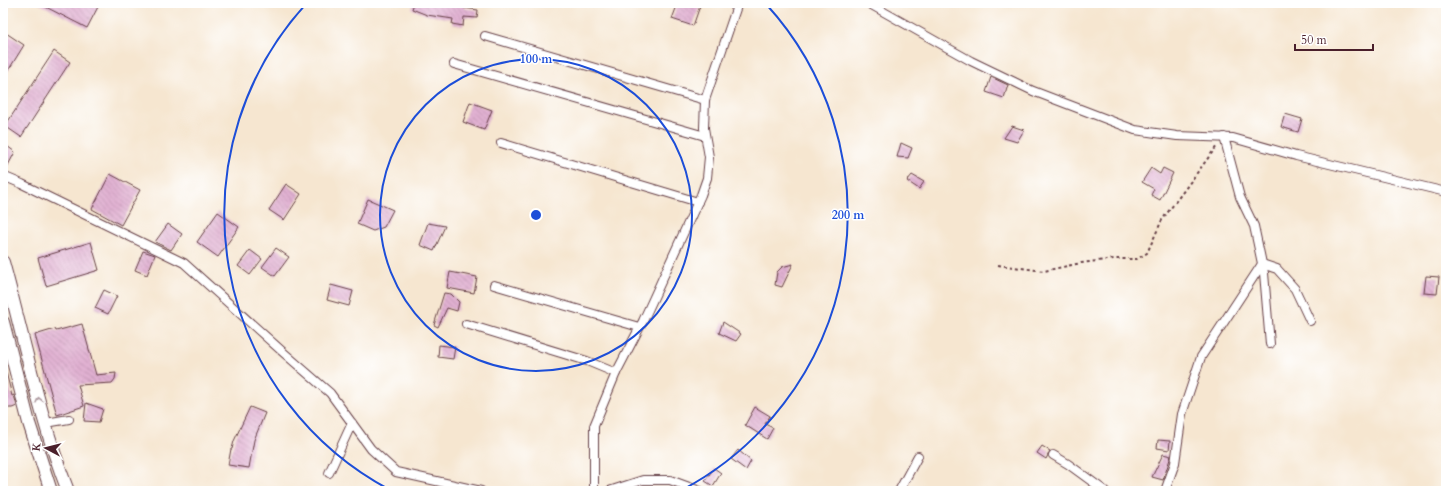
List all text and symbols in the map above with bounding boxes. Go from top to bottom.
scale bar [1295,26,1373,52]
text: 50 m [1301,32,1328,48]
text: 100 m [520,51,553,67]
text: 200 m [832,207,865,223]
centre of rings [529,208,543,222]
one-way arrow [36,397,44,404]
north arrow [26,428,66,468]
text: K [29,441,45,452]

